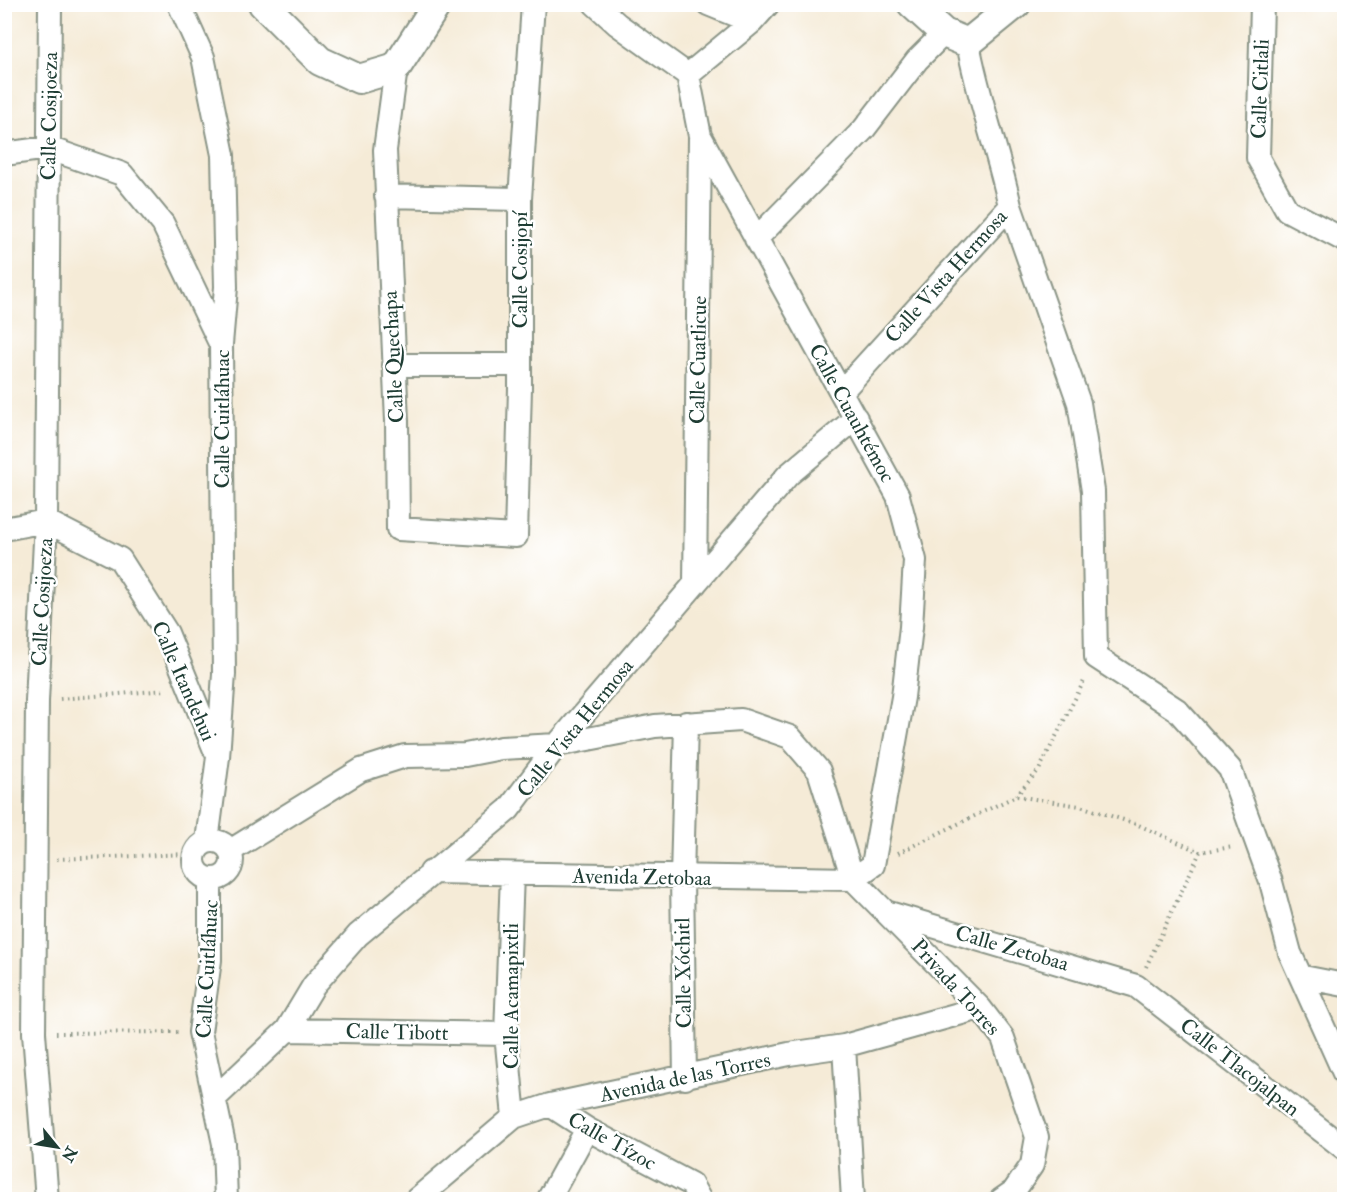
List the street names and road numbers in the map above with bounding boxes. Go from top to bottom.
street label: Calle Citlali [1245,38,1276,140]
street label: Calle Cosijoeza [35,51,64,181]
street label: Calle Vista Hermosa [879,204,1014,349]
street label: Calle Cosijopí [507,210,534,329]
street label: Calle Quechapa [377,290,410,424]
street label: Calle Cuatlicue [684,295,713,424]
street label: Calle Cuauhtémoc [802,339,901,488]
street label: Calle Cuitláhuac [209,349,236,488]
street label: Calle Cosijoeza [26,537,59,667]
street label: Calle Itandehui [145,617,222,746]
street label: Calle Vista Hermosa [511,653,640,803]
street label: Avenida Zetobaa [571,863,712,892]
street label: Calle Cuitláhuac [190,898,225,1039]
street label: Calle Xóchitl [669,917,698,1029]
street label: Calle Zetobaa [952,919,1072,978]
street label: Calle Acamapixtli [498,922,525,1069]
street label: Privada Torres [905,933,1006,1041]
street label: Calle Tlacojalpan [1174,1012,1305,1123]
street label: Calle Tibott [345,1018,449,1047]
street label: Avenida de las Torres [596,1046,773,1109]
street label: Calle Tízoc [563,1106,661,1177]

